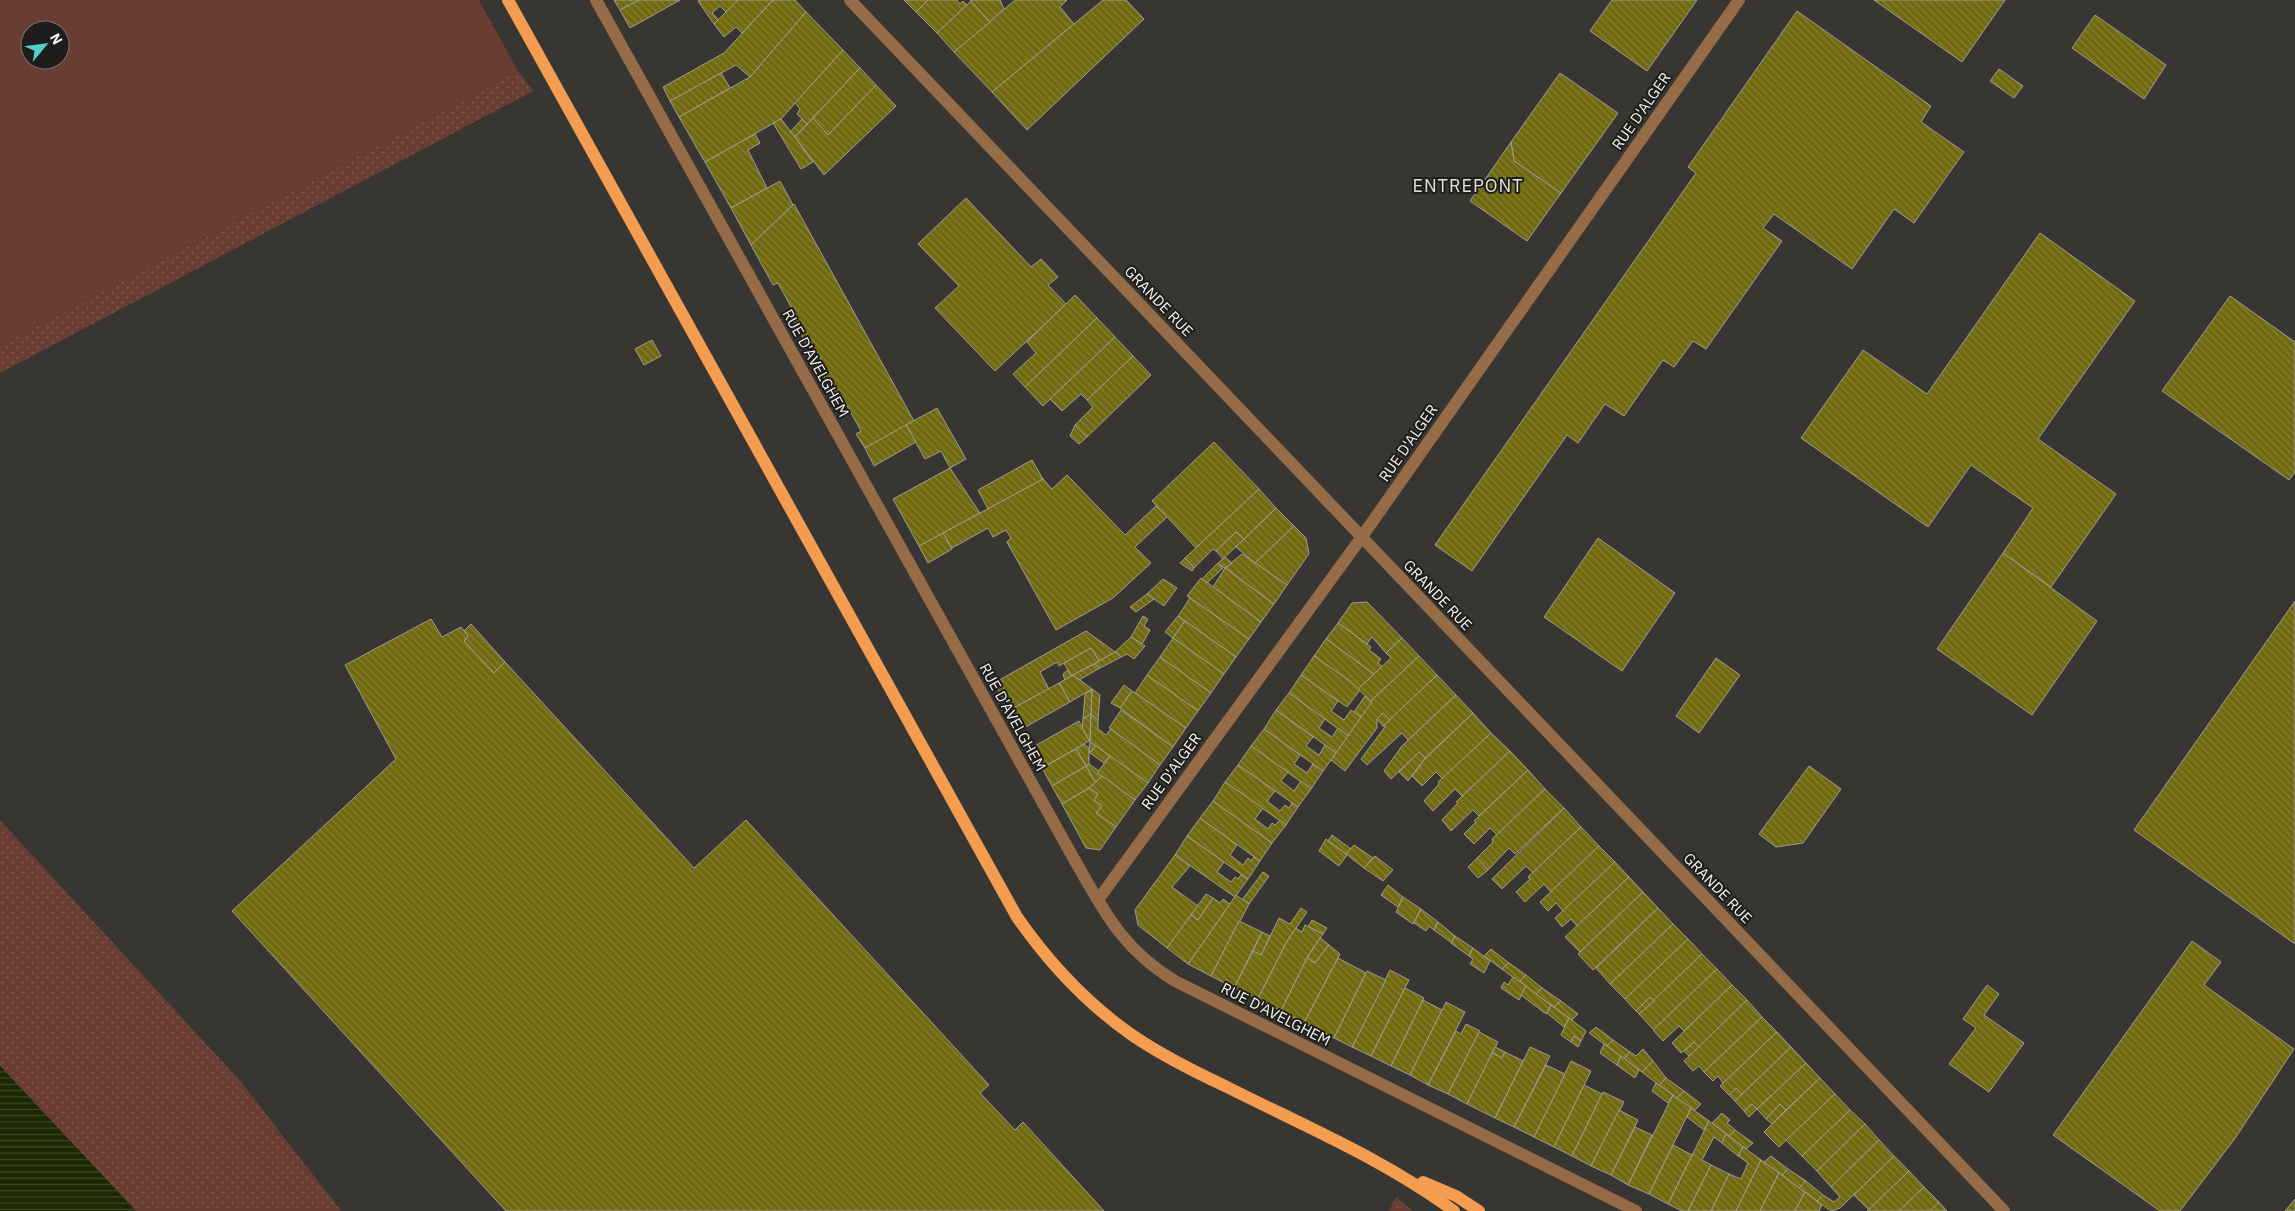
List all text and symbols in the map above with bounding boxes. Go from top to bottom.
north arrow [20,20,70,70]
text: N [46,30,67,47]
street label: RUE D'ALGER [1607,69,1675,153]
district label: ENTREPONT [1412,174,1524,197]
street label: GRANDE RUE [1121,262,1197,340]
street label: RUE D'AVELGHEM [778,306,854,420]
street label: RUE D'ALGER [1374,401,1442,485]
street label: GRANDE RUE [1400,556,1476,634]
street label: RUE D'AVELGHEM [975,660,1051,774]
street label: RUE D'ALGER [1137,729,1205,813]
street label: GRANDE RUE [1680,849,1756,927]
street label: RUE D'AVELGHEM [1218,978,1334,1050]

